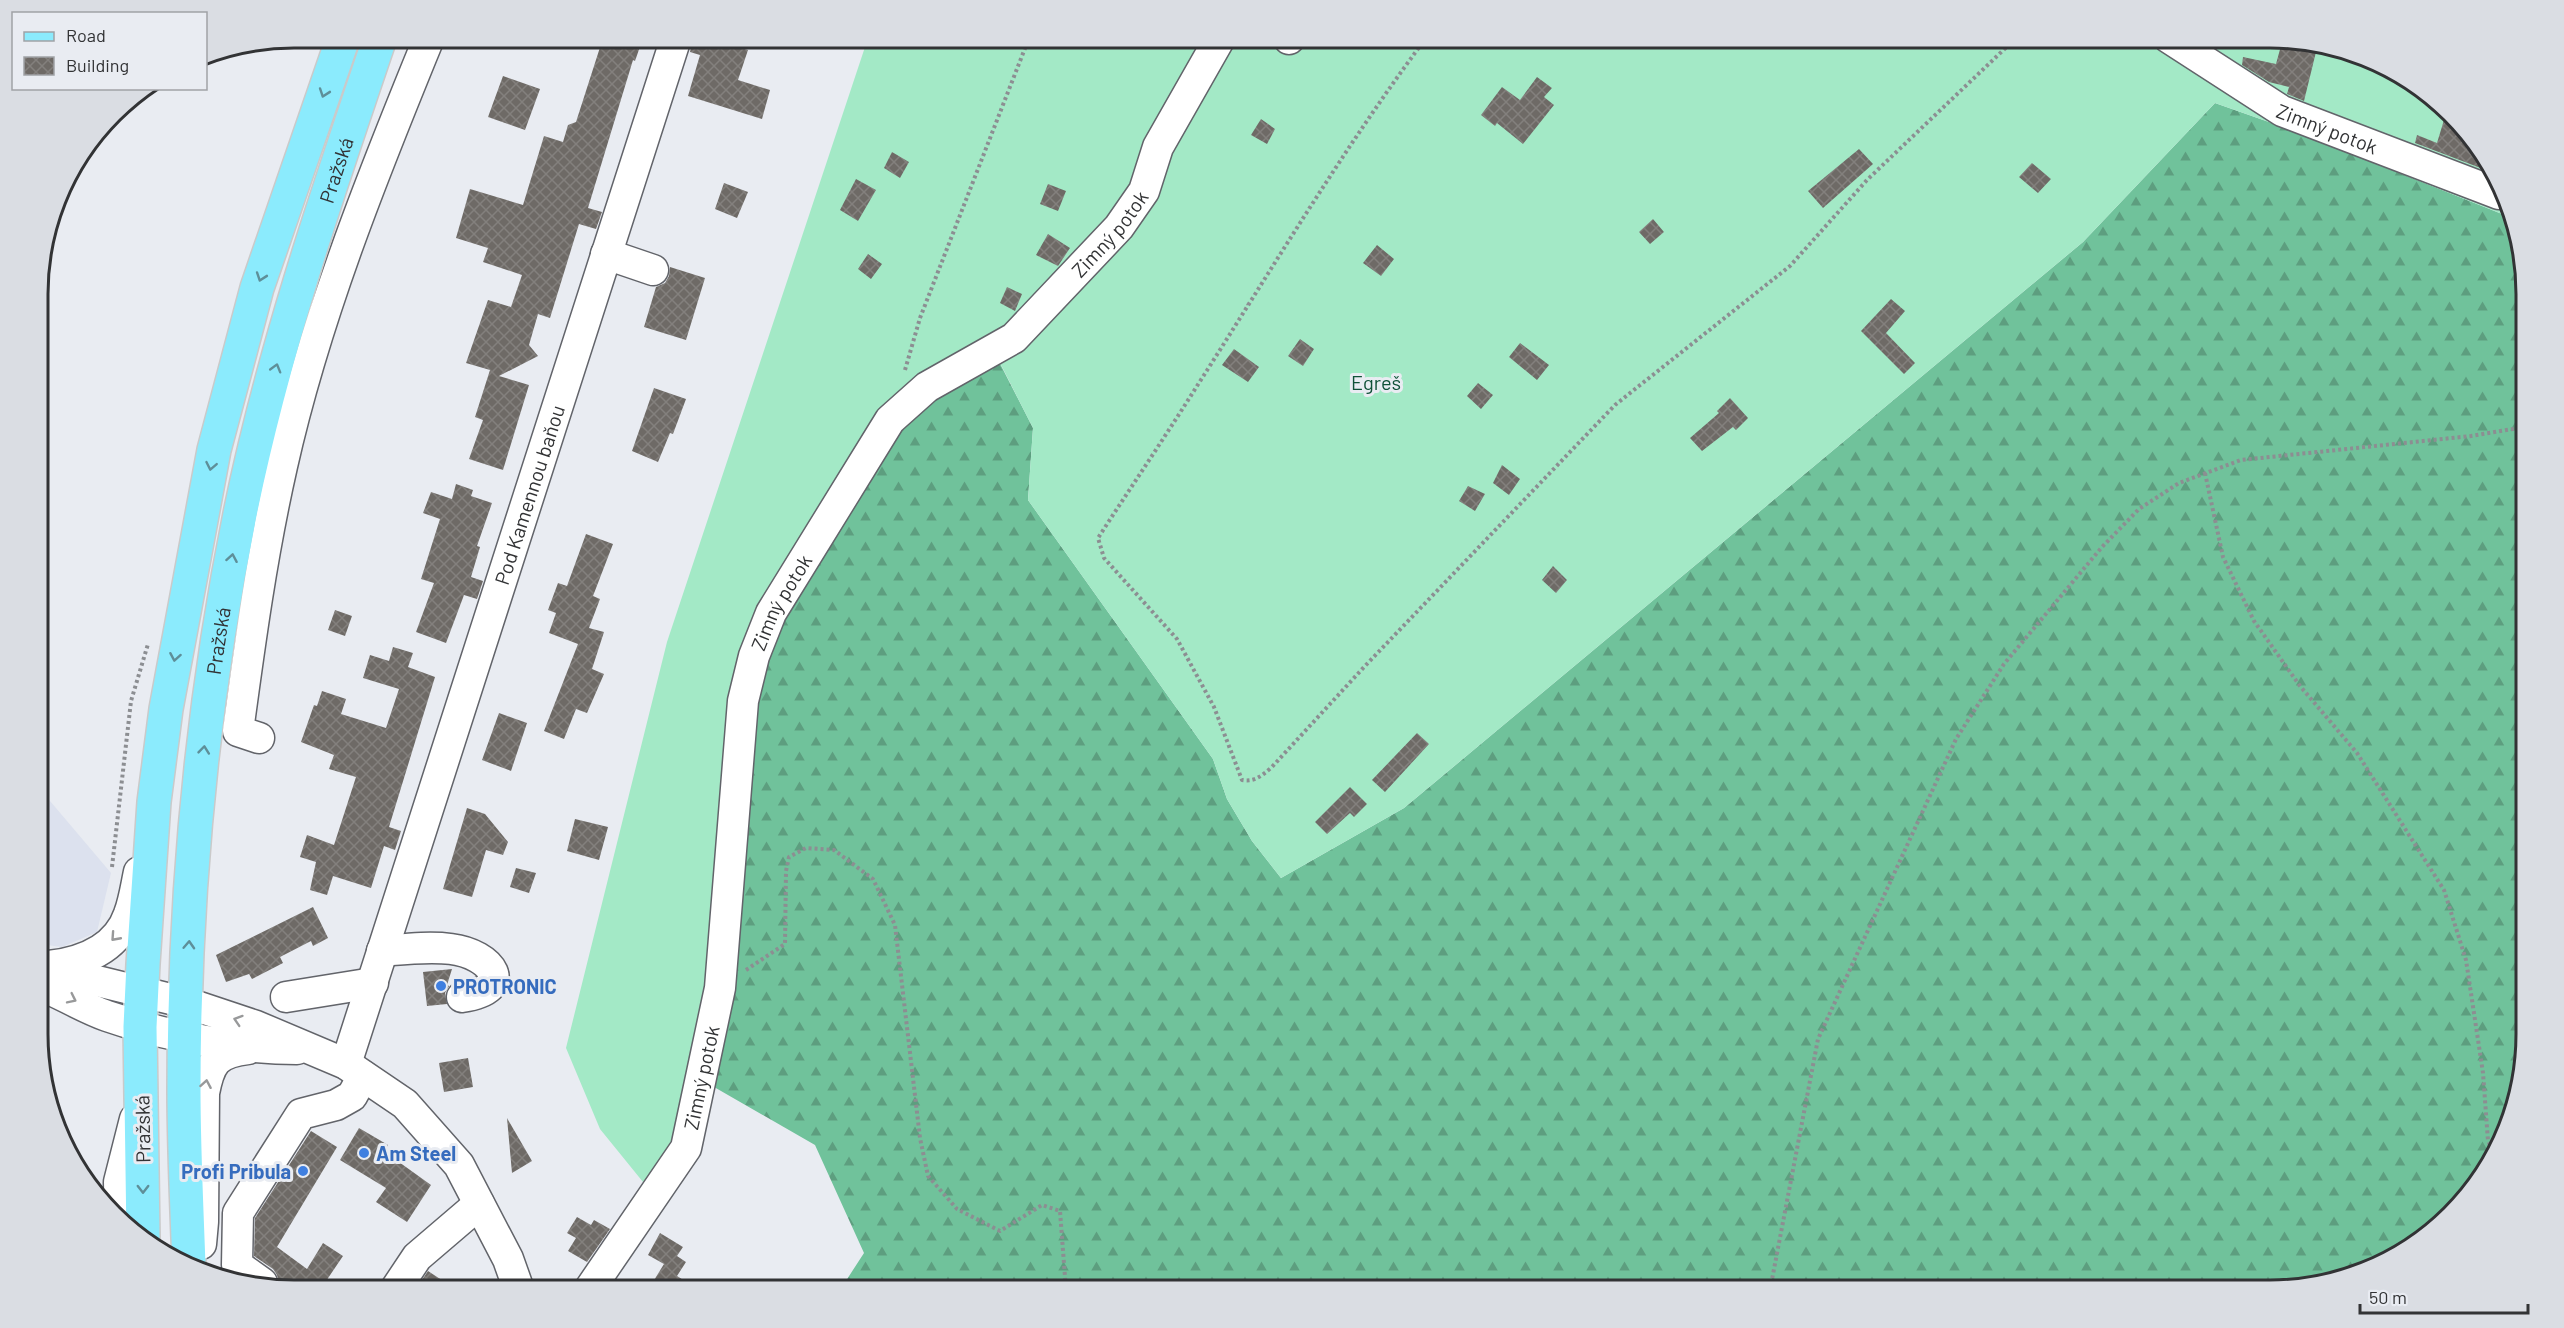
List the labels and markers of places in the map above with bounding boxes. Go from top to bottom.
place label: PROTRONIC [453,974,557,998]
marker: PROTRONIC [434,979,448,993]
place label: Am Steel [376,1141,456,1165]
marker: Am Steel [357,1146,371,1160]
place label: Profi Pribula [181,1159,291,1183]
marker: Profi Pribula [296,1164,310,1178]

